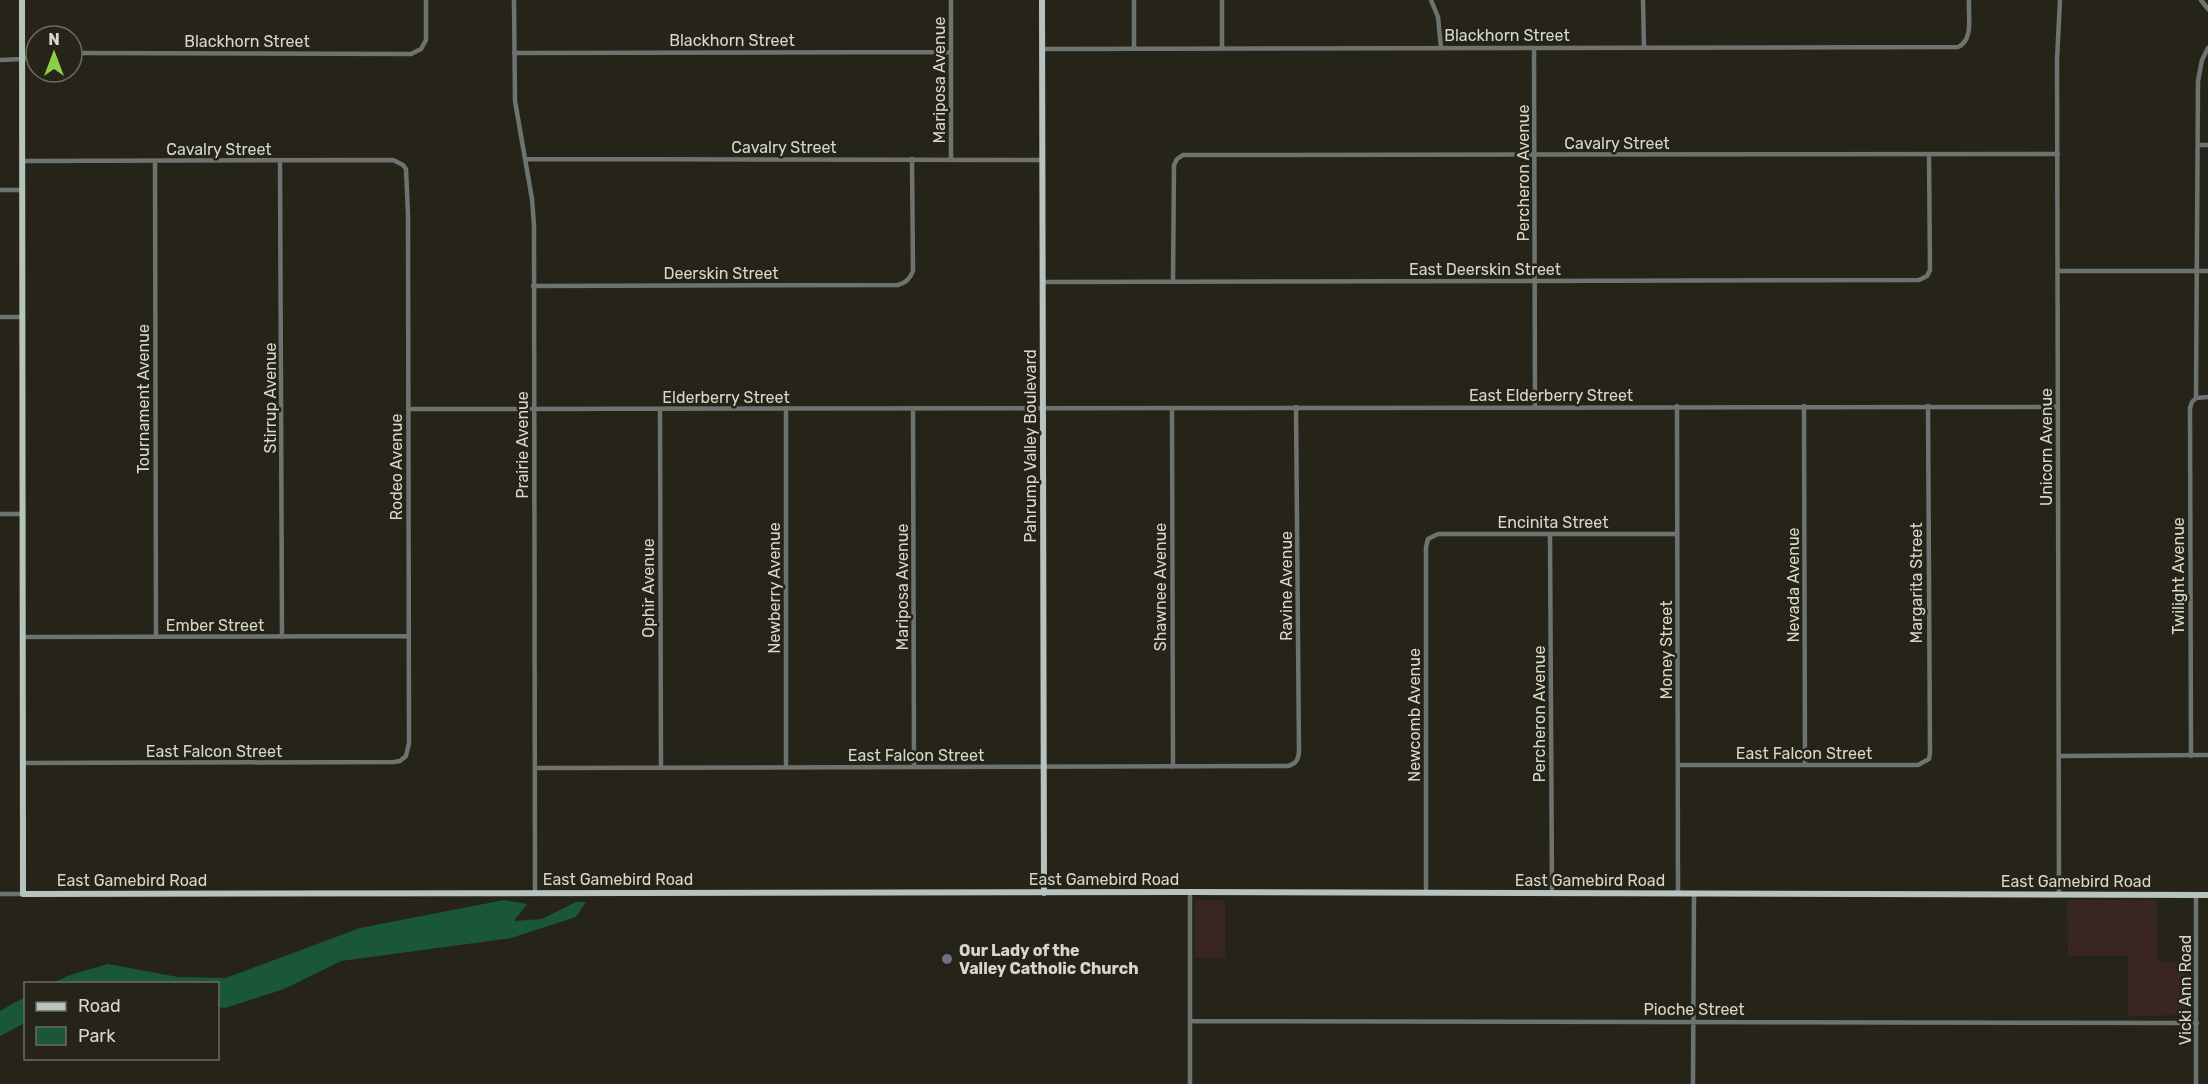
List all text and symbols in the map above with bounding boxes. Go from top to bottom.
street label: Mariposa Avenue [930,17,949,143]
north arrow [24,24,84,84]
street label: Blackhorn Street [1444,26,1570,45]
text: N [48,30,60,49]
street label: Blackhorn Street [669,31,795,50]
street label: Blackhorn Street [184,32,310,51]
street label: Percheron Avenue [1514,105,1533,241]
street label: Cavalry Street [1564,134,1670,153]
street label: Cavalry Street [731,138,837,157]
street label: Cavalry Street [166,140,272,159]
street label: East Deerskin Street [1409,260,1561,279]
street label: Deerskin Street [663,264,779,283]
street label: Tournament Avenue [134,324,153,474]
street label: Stirrup Avenue [261,342,280,453]
street label: Pahrump Valley Boulevard [1021,349,1040,543]
street label: East Elderberry Street [1469,386,1633,405]
street label: Elderberry Street [662,388,790,407]
street label: Unicorn Avenue [2037,388,2056,506]
street label: Prairie Avenue [513,391,532,499]
street label: Rodeo Avenue [387,414,406,520]
street label: Encinita Street [1498,513,1608,532]
street label: Twilight Avenue [2169,517,2188,635]
street label: Newberry Avenue [765,522,784,654]
street label: Margarita Street [1907,522,1926,644]
street label: Shawnee Avenue [1151,523,1170,651]
street label: Mariposa Avenue [893,524,912,650]
street label: Nevada Avenue [1784,527,1803,643]
street label: Ravine Avenue [1277,531,1296,641]
street label: Ophir Avenue [639,538,658,638]
street label: Money Street [1657,601,1676,699]
street label: Ember Street [166,616,264,635]
street label: Percheron Avenue [1530,646,1549,782]
street label: Newcomb Avenue [1405,648,1424,782]
street label: East Falcon Street [146,742,282,761]
street label: East Falcon Street [1736,744,1872,763]
street label: East Falcon Street [848,746,984,765]
street label: East Gamebird Road [543,870,693,889]
street label: East Gamebird Road [1029,870,1179,889]
street label: East Gamebird Road [57,871,207,890]
street label: East Gamebird Road [1515,871,1665,890]
street label: East Gamebird Road [2001,872,2151,891]
street label: Vicki Ann Road [2176,935,2195,1045]
place label: Our Lady of the Valley Catholic Church [959,941,1139,978]
marker: Our Lady of the Valley Catholic Church [940,952,954,966]
legend [24,982,219,1060]
text: Road [78,995,121,1017]
street label: Pioche Street [1643,1000,1745,1019]
text: Park [78,1025,116,1047]

